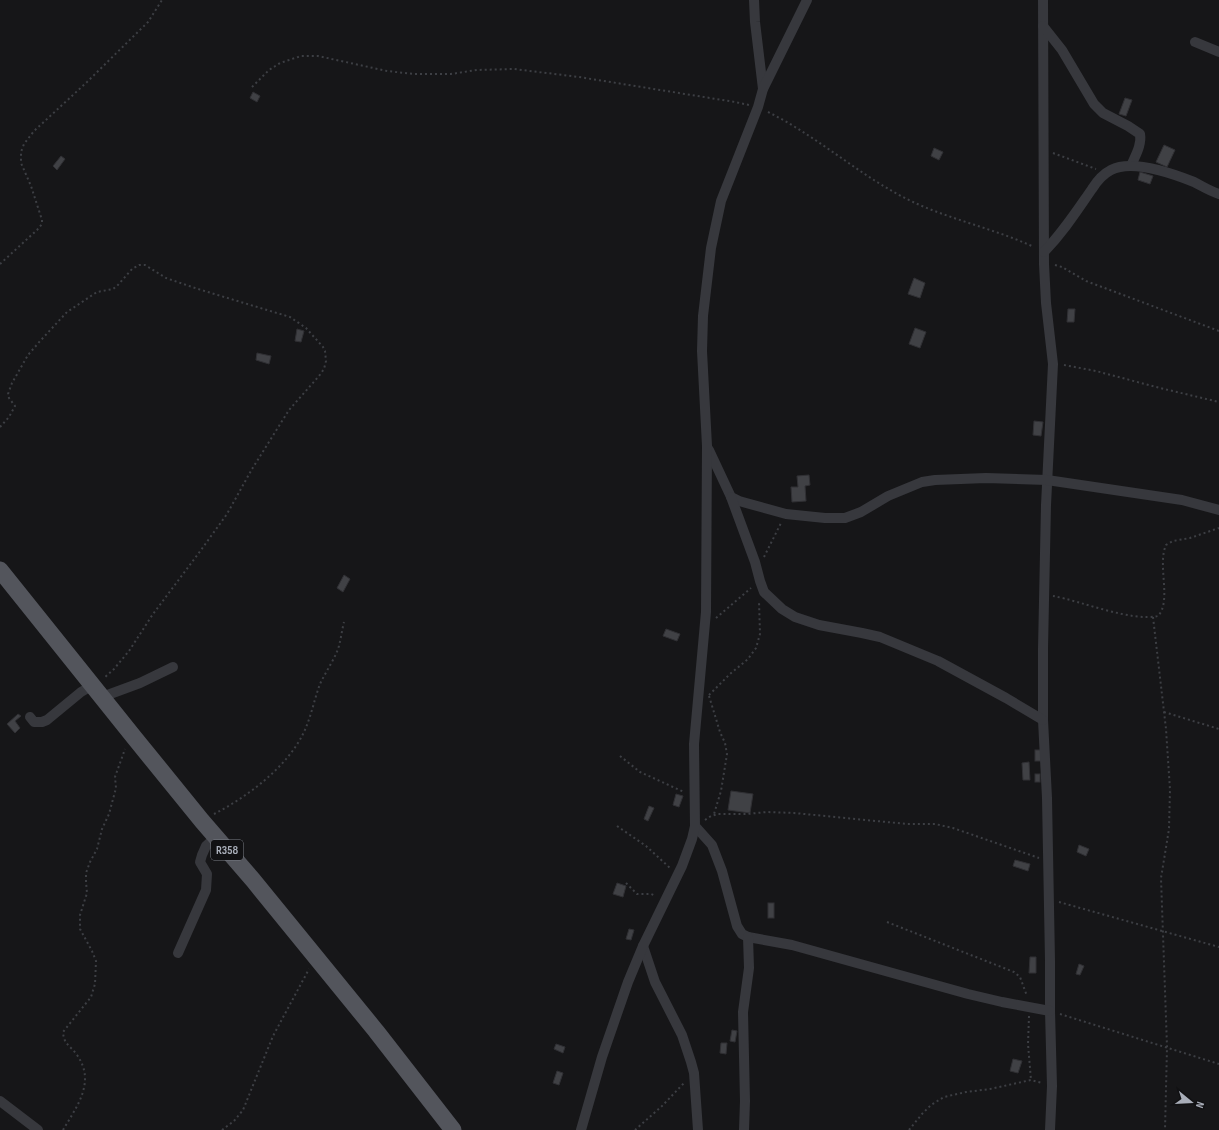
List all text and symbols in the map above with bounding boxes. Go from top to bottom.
road number: R358 [211,840,243,860]
north arrow [1171,1082,1211,1122]
text: N [1193,1100,1207,1110]

